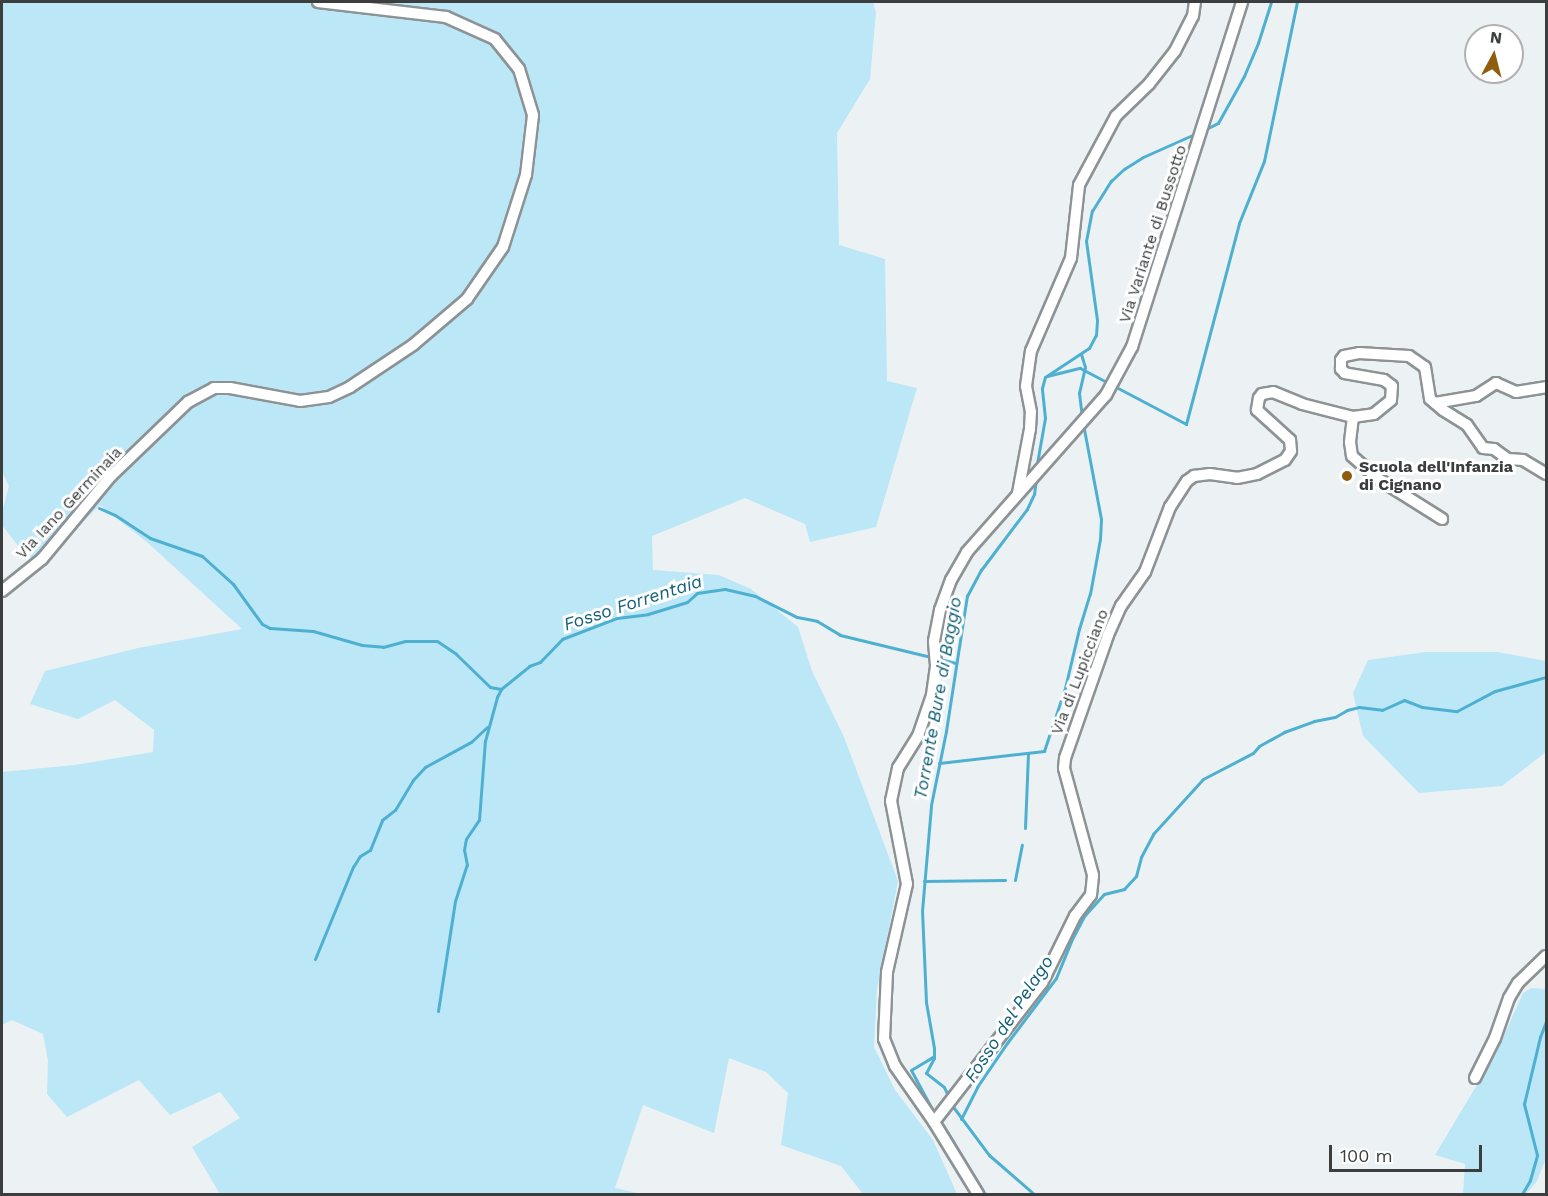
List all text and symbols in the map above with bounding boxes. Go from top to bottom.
north arrow [1464,24,1524,84]
text: N [1489,27,1503,48]
street label: Via Variante di Bussotto [1115,142,1191,326]
street label: Via Iano Germinaia [12,443,126,563]
place label: Scuola dell'Infanzia di Cignano [1359,457,1513,495]
marker: Scuola dell'Infanzia di Cignano [1340,469,1354,483]
water label: Fosso Forrentaia [561,570,705,636]
water label: Torrente Bure di Baggio [910,595,966,801]
street label: Via di Lupicciano [1047,606,1113,738]
water label: Fosso del Pelago [960,951,1058,1087]
scale bar [1332,1133,1485,1171]
text: 100 m [1340,1145,1393,1166]

